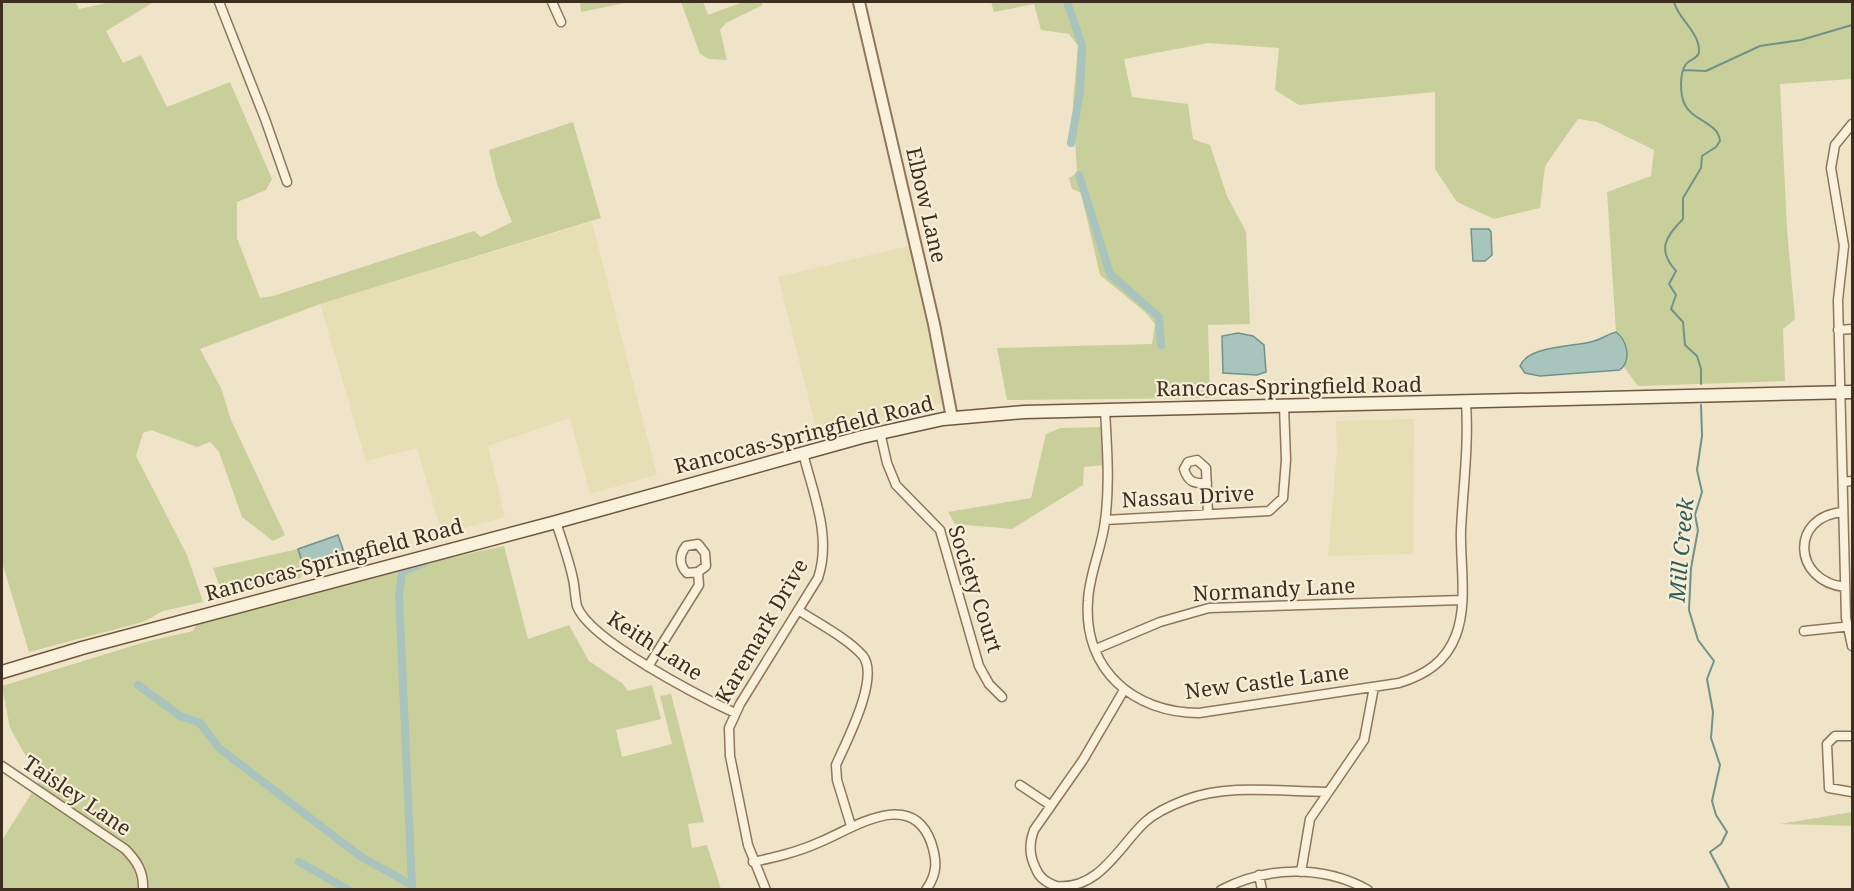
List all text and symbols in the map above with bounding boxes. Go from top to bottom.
street label: Elbow Lane [900,144,954,265]
street label: Rancocas-Springfield Road [1156,370,1422,402]
street label: Rancocas-Springfield Road [671,388,936,480]
street label: Nassau Drive [1121,479,1255,513]
water label: Mill Creek [1660,495,1700,604]
street label: Rancocas-Springfield Road [202,511,466,607]
street label: Society Court [942,522,1010,656]
street label: Karemark Drive [708,553,814,708]
street label: Normandy Lane [1192,571,1356,607]
street label: Keith Lane [603,604,709,686]
street label: New Castle Lane [1183,657,1351,705]
street label: Taisley Lane [18,749,137,842]

